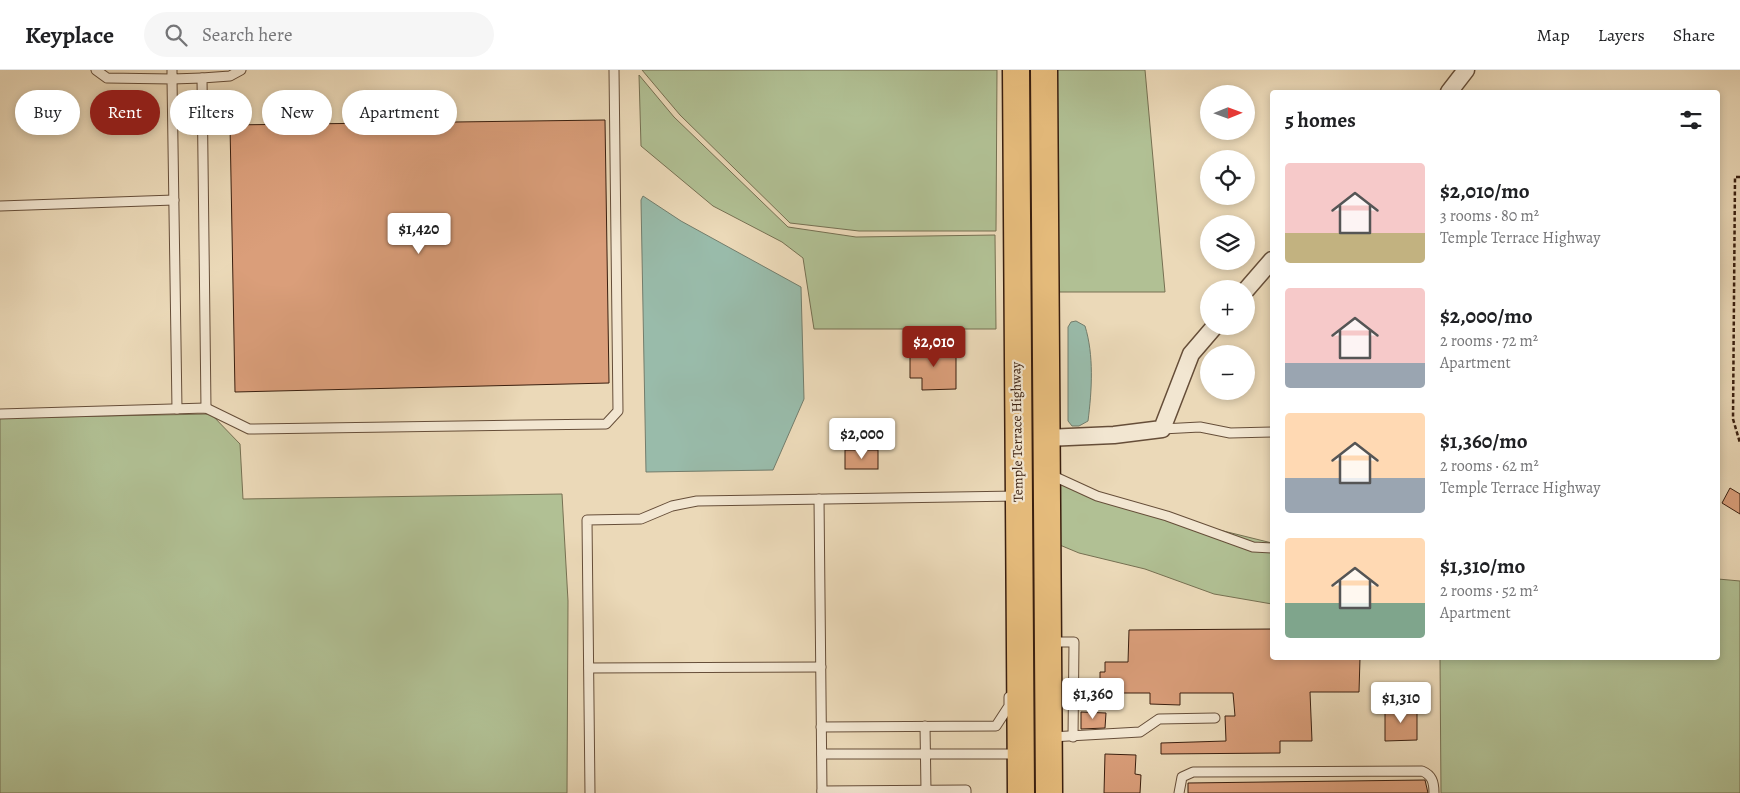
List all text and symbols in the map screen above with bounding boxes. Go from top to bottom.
search box [144,12,494,57]
text: Keyplace [25,19,114,51]
icon: search [162,21,190,49]
text: Search here [202,22,292,48]
text: Map [1537,23,1570,47]
text: Layers [1598,23,1645,47]
text: Share [1673,23,1715,47]
north arrow [1200,85,1255,140]
map controls [1200,85,1255,400]
chip: Buy [15,90,80,135]
chip: Rent [90,90,160,135]
chip: Filters [170,90,252,135]
chip: New [262,90,332,135]
chip: Apartment [342,90,457,135]
text: 5 homes [1285,106,1356,134]
icon: filters [1677,106,1705,134]
button: locate [1200,150,1255,205]
text: $2,010/mo [1440,177,1530,205]
icon: home [1325,183,1385,243]
text: 3 rooms · 80 m² [1440,205,1539,227]
pin: $1,420 [378,212,460,255]
button: layers [1200,215,1255,270]
text: $1,420 [399,218,439,240]
text: Temple Terrace Highway [1440,227,1600,249]
button: + [1200,280,1255,335]
text: $2,000/mo [1440,302,1533,330]
icon: home [1325,308,1385,368]
pin: $2,010 [893,326,975,368]
text: 2 rooms · 72 m² [1440,330,1538,352]
text: $2,010 [913,331,955,353]
button: − [1200,345,1255,400]
text: Apartment [1440,352,1511,374]
street label: Temple Terrace Highway [1006,361,1028,502]
pin: $2,000 [821,418,903,460]
text: $2,000 [840,423,884,445]
text: $1,360/mo [1440,427,1528,455]
icon: home [1325,433,1385,493]
text: 2 rooms · 62 m² [1440,455,1539,477]
text: Temple Terrace Highway [1440,477,1600,499]
text: $1,310/mo [1440,552,1525,580]
icon: home [1325,558,1385,618]
text: 2 rooms · 52 m² [1440,580,1538,602]
text: Apartment [1440,602,1511,624]
pin: $1,360 [1052,678,1134,720]
pin: $1,310 [1360,682,1442,724]
text: $1,360 [1073,683,1113,705]
text: $1,310 [1382,687,1420,709]

